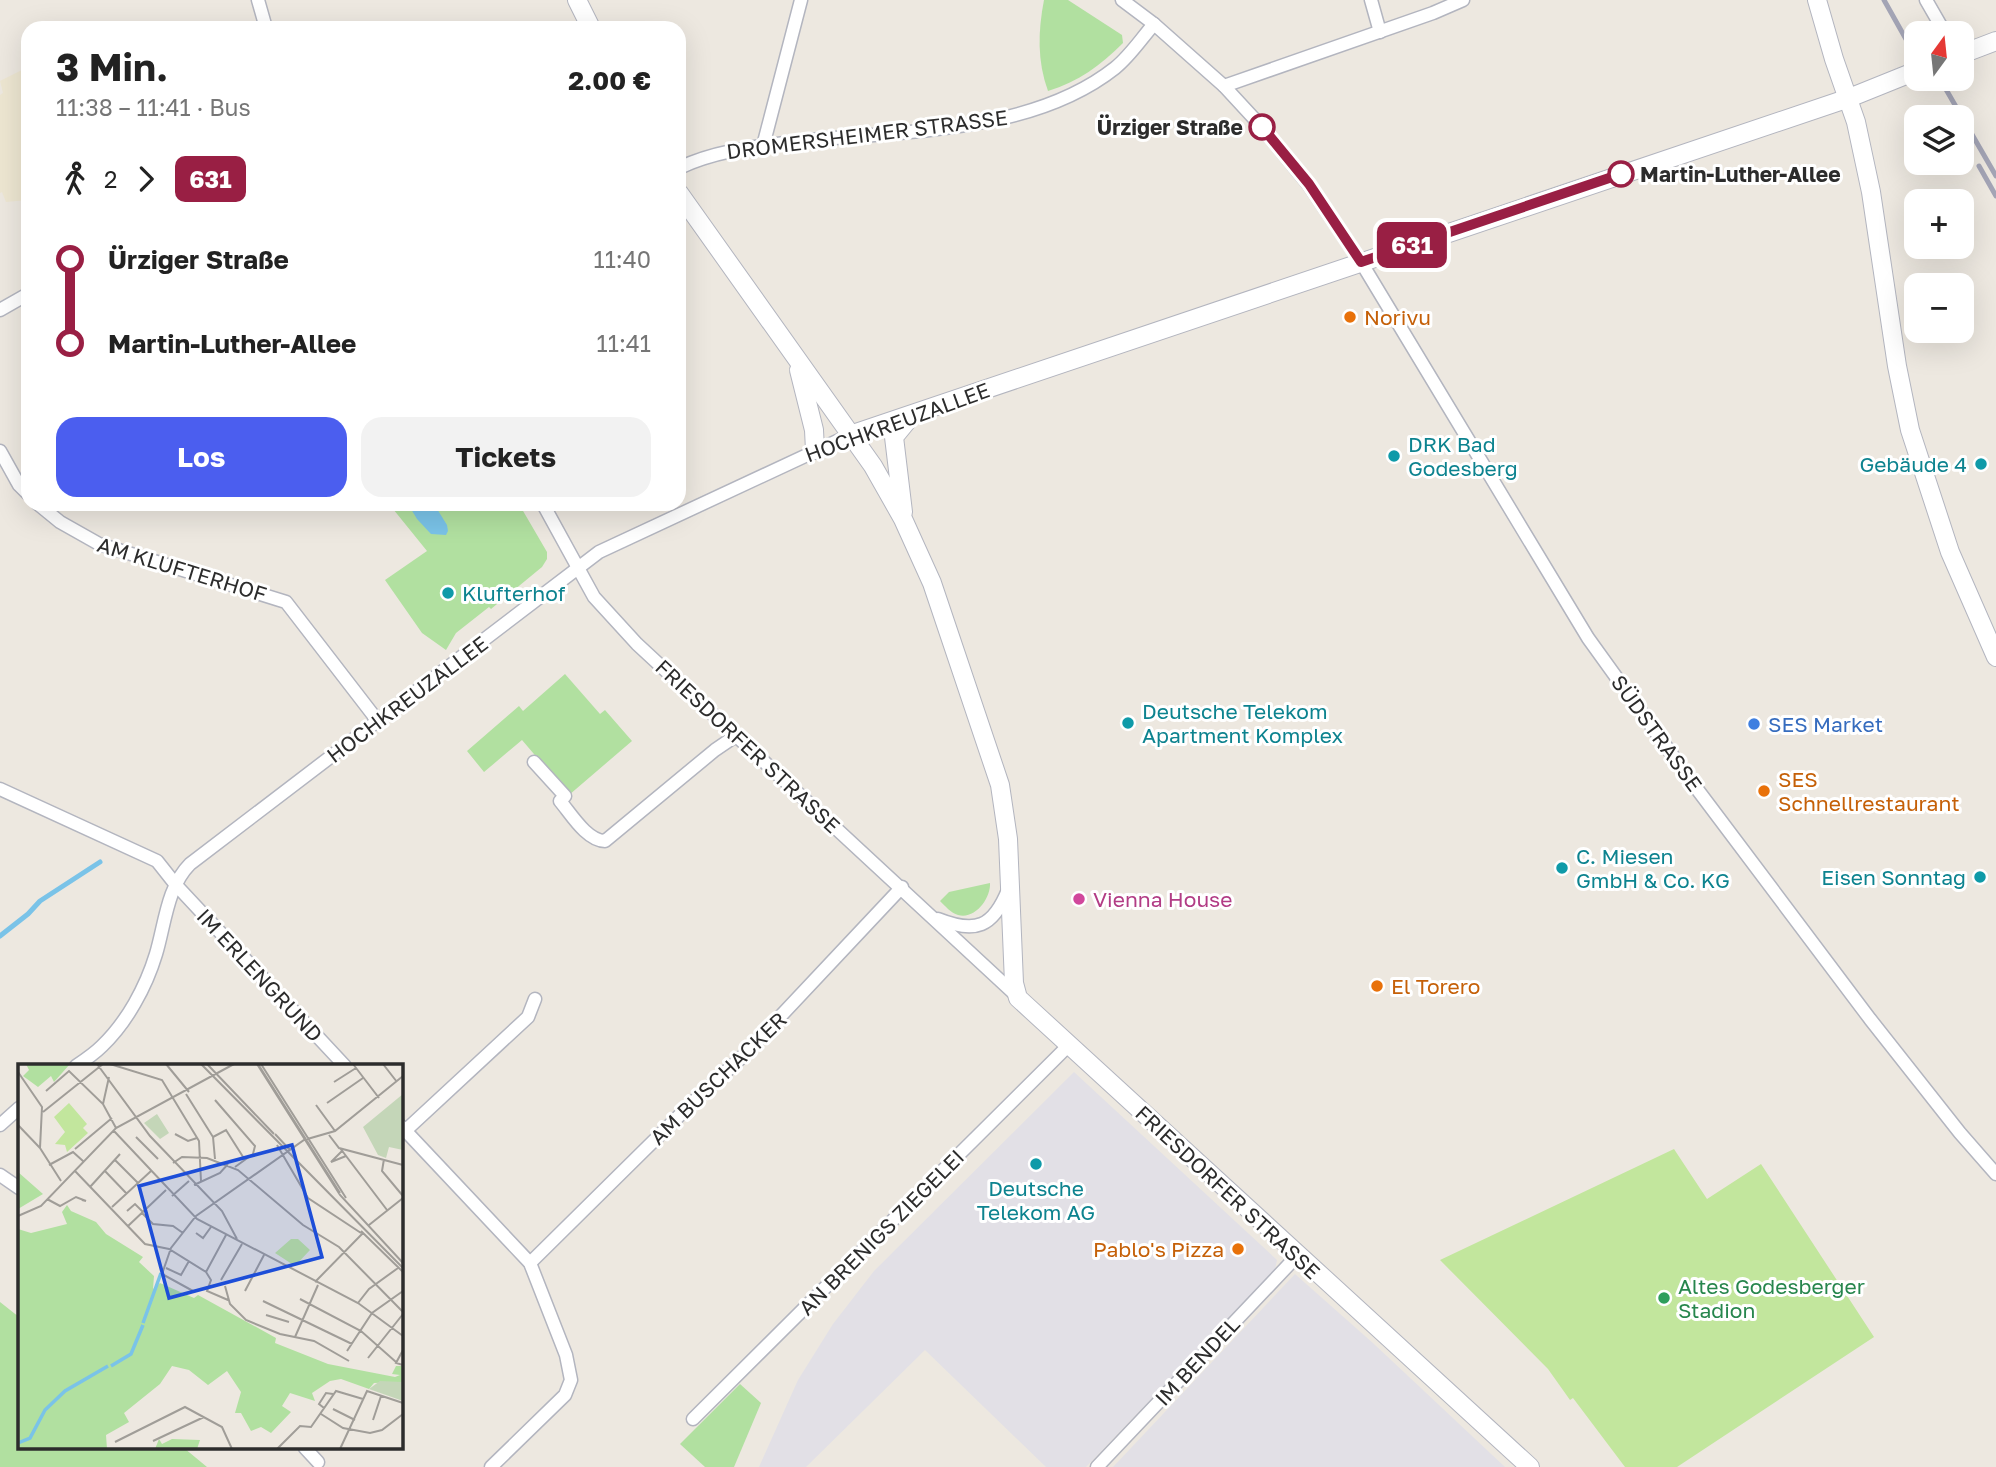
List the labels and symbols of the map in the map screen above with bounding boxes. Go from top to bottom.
north arrow [1904,21,1974,91]
street label: DROMERSHEIMER STRASSE [725,104,1009,164]
place label: Ürziger Straße [1097,114,1243,140]
marker: Ürziger Straße [1249,114,1275,140]
marker: Martin-Luther-Allee [1608,161,1634,187]
place label: Martin-Luther-Allee [1640,161,1841,187]
line badge: 631 [1372,222,1452,268]
place label: Norivu [1364,304,1431,330]
marker: Norivu [1342,309,1358,325]
street label: HOCHKREUZALLEE [801,376,993,468]
place label: DRK Bad Godesberg [1408,431,1518,481]
marker: DRK Bad Godesberg [1386,448,1402,464]
place label: Gebäude 4 [1859,451,1967,477]
marker: Gebäude 4 [1973,456,1989,472]
street label: AM KLUFTERHOF [94,531,270,607]
place label: Klufterhof [462,580,566,606]
marker: Klufterhof [440,585,456,601]
street label: HOCHKREUZALLEE [321,630,493,768]
street label: FRIESDORFER STRASSE [650,654,846,838]
street label: SÜDSTRASSE [1606,670,1708,796]
place label: Deutsche Telekom Apartment Komplex [1142,698,1343,748]
place label: SES Market [1768,711,1883,737]
marker: Deutsche Telekom Apartment Komplex [1120,715,1136,731]
marker: SES Market [1746,716,1762,732]
place label: SES Schnellrestaurant [1778,766,1960,816]
marker: SES Schnellrestaurant [1756,783,1772,799]
place label: C. Miesen GmbH & Co. KG [1576,843,1730,893]
marker: C. Miesen GmbH & Co. KG [1554,860,1570,876]
place label: Eisen Sonntag [1821,864,1966,890]
marker: Eisen Sonntag [1972,869,1988,885]
place label: Vienna House [1093,886,1232,912]
marker: Vienna House [1071,891,1087,907]
street label: IM ERLENGRUND [192,903,328,1047]
place label: El Torero [1391,973,1480,999]
marker: El Torero [1369,978,1385,994]
street label: AM BUSCHACKER [644,1006,792,1150]
inset map [18,1064,402,1450]
street label: FRIESDORFER STRASSE [1130,1100,1326,1284]
street label: AN BRENIGS ZIEGELEI [793,1144,969,1320]
marker: Deutsche Telekom AG [1028,1156,1044,1172]
place label: Deutsche Telekom AG [977,1175,1095,1225]
place label: Pablo's Pizza [1093,1236,1224,1262]
marker: Pablo's Pizza [1230,1241,1246,1257]
place label: Altes Godesberger Stadion [1678,1273,1865,1323]
marker: Altes Godesberger Stadion [1656,1290,1672,1306]
street label: IM BENDEL [1149,1311,1245,1411]

